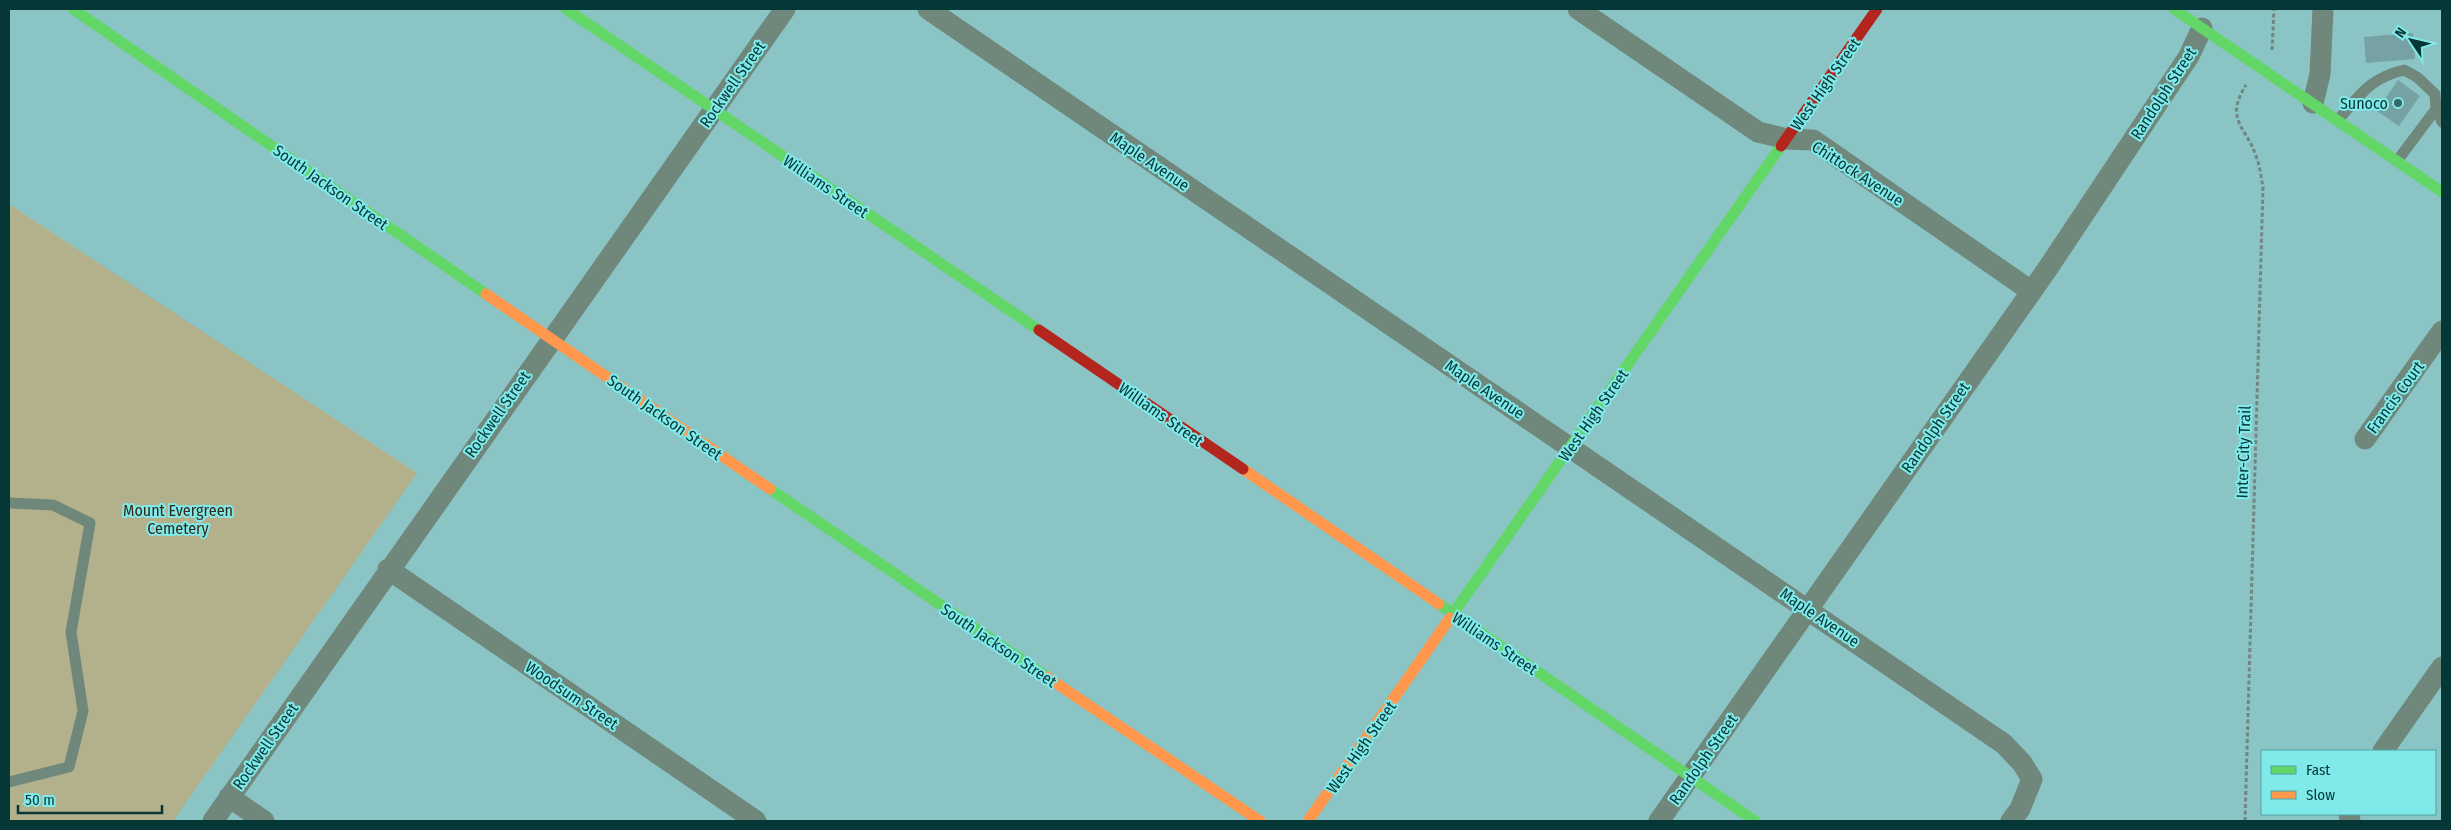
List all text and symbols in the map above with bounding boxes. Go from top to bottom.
north arrow [2386,15,2436,65]
text: N [2391,25,2410,41]
street label: West High Street [1787,34,1865,134]
street label: Rockwell Street [696,37,770,131]
street label: Randolph Street [2127,43,2201,143]
place label: Sunoco [2340,94,2388,113]
marker: Sunoco [2392,97,2404,109]
street label: Maple Avenue [1106,128,1193,195]
street label: Chittock Avenue [1808,137,1907,210]
street label: South Jackson Street [270,141,392,234]
street label: Williams Street [780,151,873,222]
street label: Maple Avenue [1441,356,1528,423]
street label: Francis Court [2363,357,2428,437]
street label: West High Street [1555,365,1633,465]
street label: Rockwell Street [461,367,535,461]
street label: South Jackson Street [604,371,726,464]
street label: Williams Street [1115,378,1207,451]
street label: Randolph Street [1897,378,1974,476]
street label: Inter-City Trail [2232,405,2255,499]
park label: Mount Evergreen Cemetery [123,501,233,538]
street label: Maple Avenue [1776,584,1863,651]
street label: South Jackson Street [937,600,1061,692]
street label: Williams Street [1449,608,1542,679]
street label: Woodsum Street [522,657,622,734]
street label: West High Street [1323,697,1401,797]
street label: Rockwell Street [229,699,303,793]
street label: Randolph Street [1665,710,1742,808]
legend [2261,750,2436,815]
text: Fast [2306,761,2330,779]
scale bar [18,782,161,814]
text: Slow [2306,786,2335,804]
text: 50 m [25,791,55,809]

